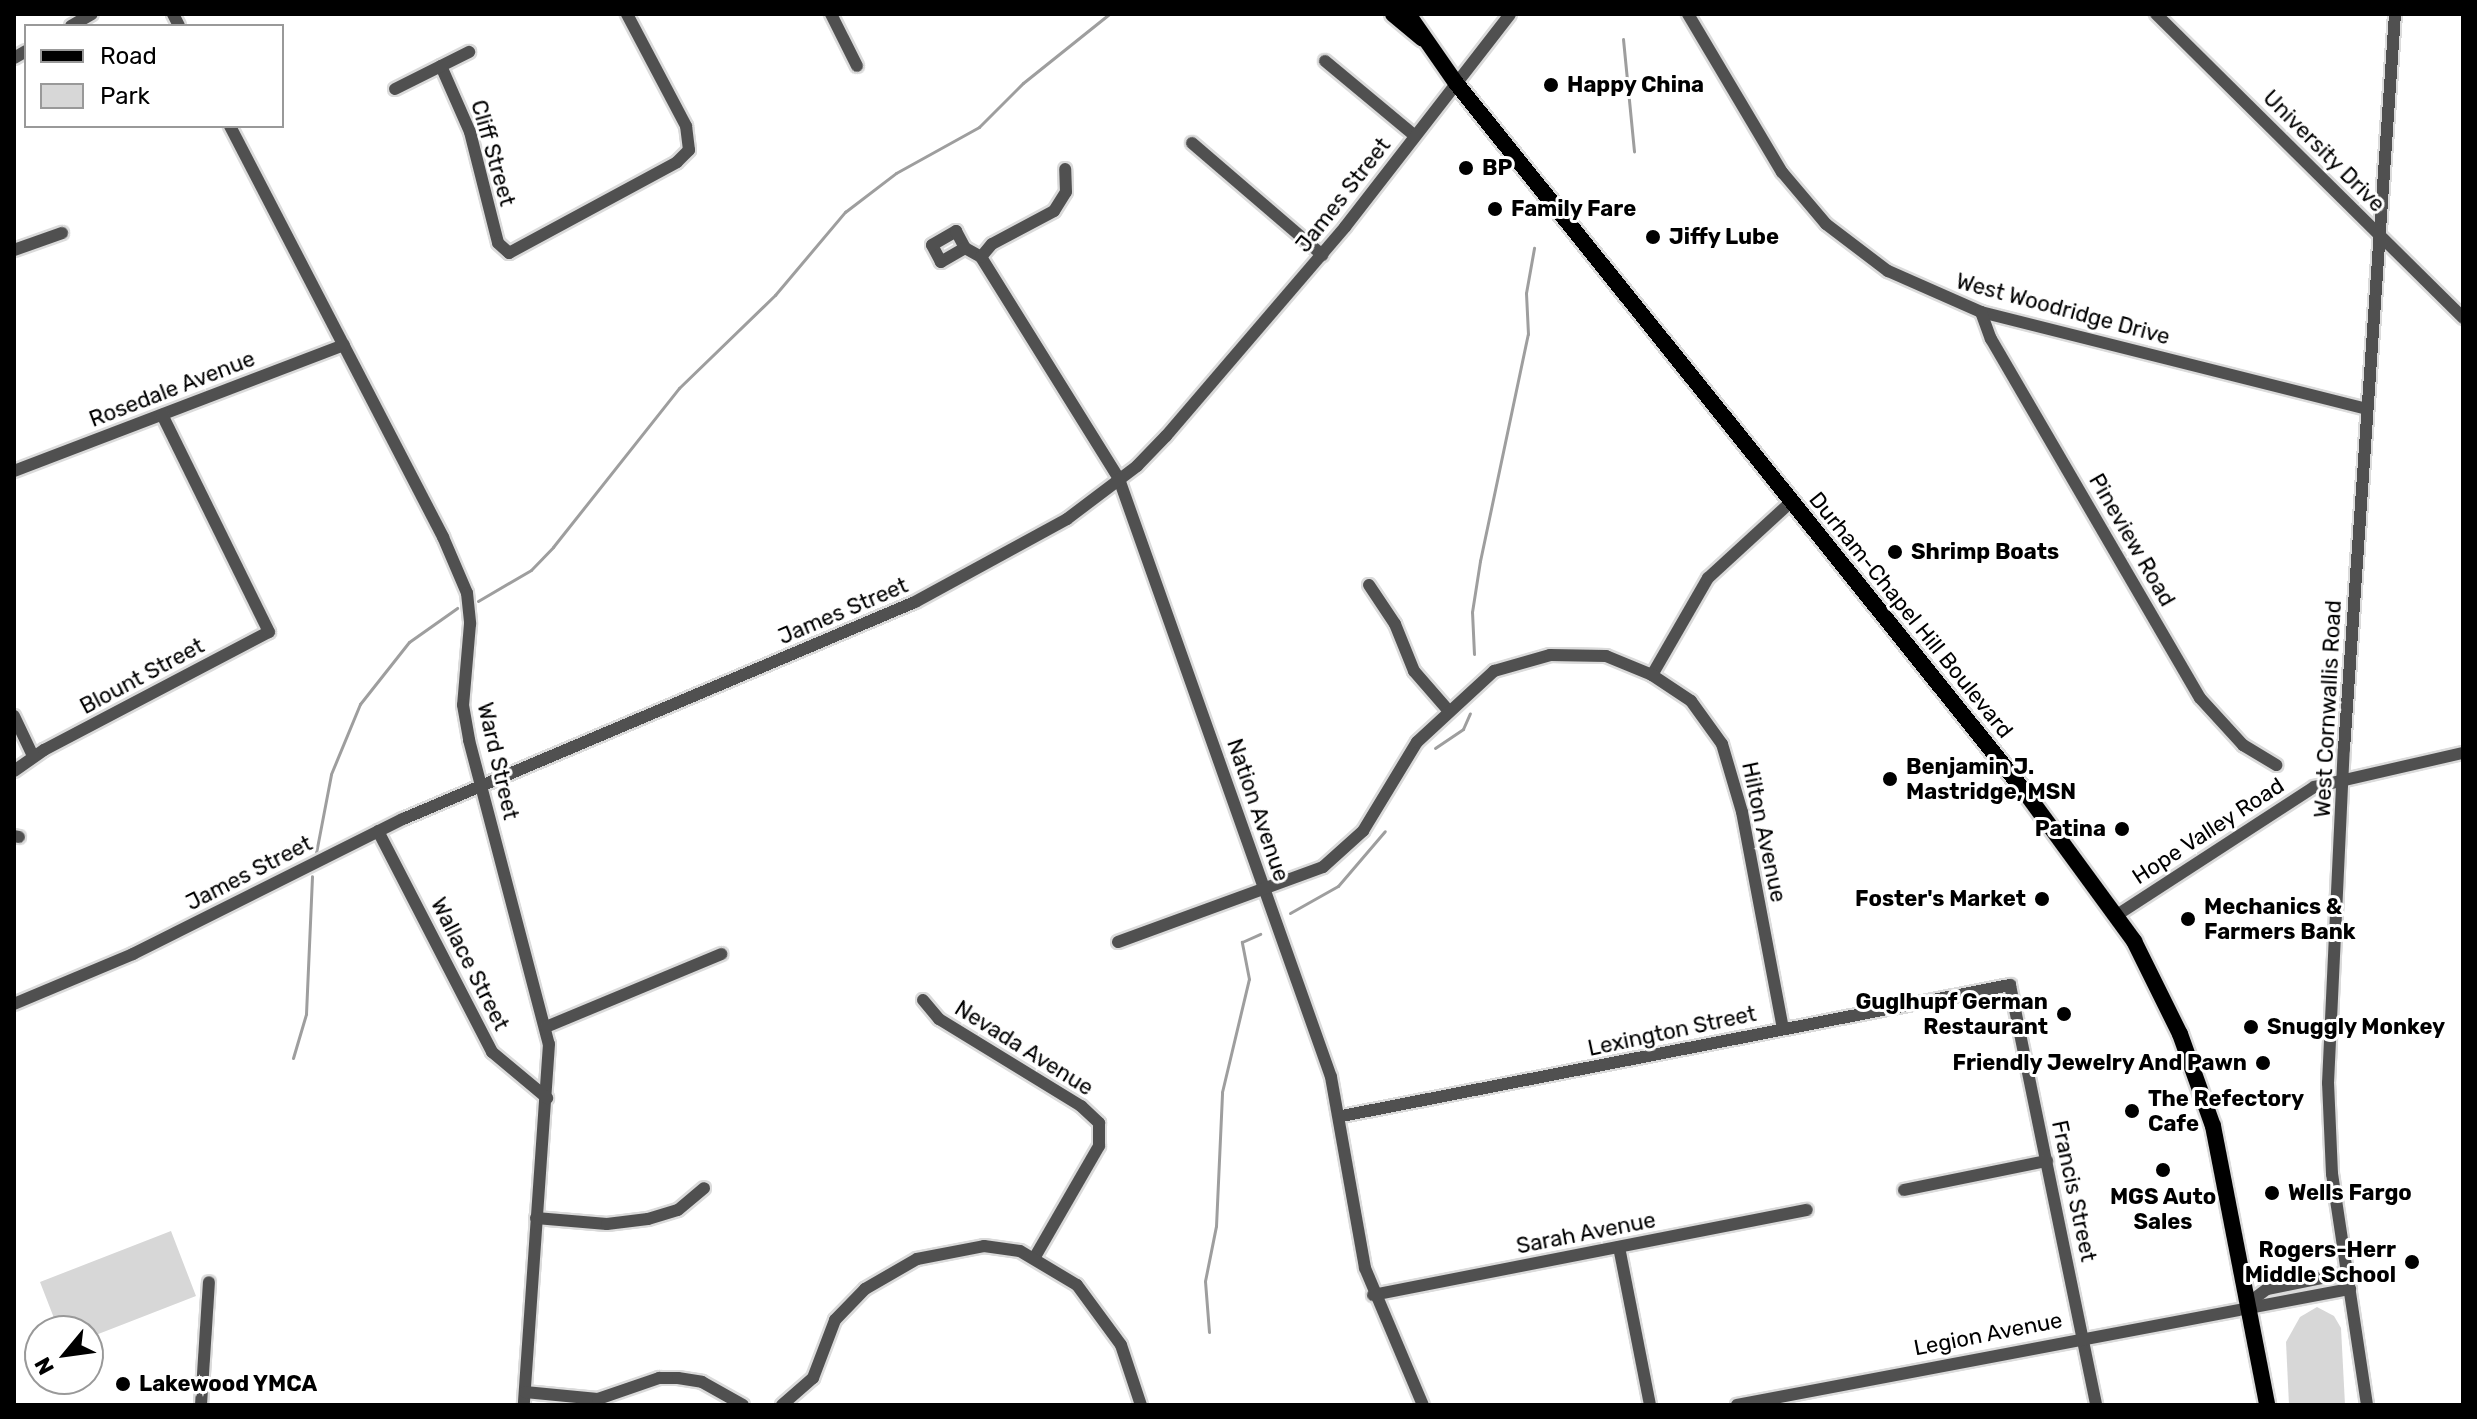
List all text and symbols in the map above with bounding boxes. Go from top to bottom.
legend [24,24,284,128]
text: Road [100,42,157,70]
place label: Happy China [1567,72,1705,98]
marker: Happy China [1542,76,1560,94]
text: Park [100,82,150,110]
street label: University Drive [2257,84,2391,218]
street label: Cliff Street [465,97,521,209]
street label: James Street [1290,132,1396,258]
place label: BP [1482,155,1512,181]
marker: BP [1457,159,1475,177]
place label: Family Fare [1511,196,1637,222]
marker: Family Fare [1486,200,1504,218]
place label: Jiffy Lube [1669,224,1780,250]
marker: Jiffy Lube [1644,228,1662,246]
street label: West Woodridge Drive [1953,268,2173,350]
street label: Rosedale Avenue [85,345,259,433]
street label: Pineview Road [2083,469,2181,611]
street label: Durham-Chapel Hill Boulevard [1804,487,2018,743]
place label: Shrimp Boats [1911,539,2059,565]
marker: Shrimp Boats [1886,543,1904,561]
street label: James Street [774,572,912,650]
street label: West Cornwallis Road [2309,600,2347,818]
street label: Blount Street [75,632,209,720]
street label: Ward Street [472,700,524,822]
street label: Nation Avenue [1221,735,1295,885]
place label: Benjamin J. Mastridge, MSN [1906,753,2076,804]
street label: Hilton Avenue [1736,759,1792,905]
marker: Benjamin J. Mastridge, MSN [1881,770,1899,788]
street label: Hope Valley Road [2127,772,2289,890]
place label: Patina [2035,816,2106,842]
marker: Patina [2113,820,2131,838]
street label: James Street [181,830,317,916]
place label: Foster's Market [1855,886,2026,912]
marker: Foster's Market [2033,890,2051,908]
street label: Wallace Street [425,893,515,1035]
place label: Mechanics & Farmers Bank [2204,893,2356,944]
marker: Mechanics & Farmers Bank [2179,910,2197,928]
place label: Guglhupf German Restaurant [1855,988,2048,1040]
street label: Nevada Avenue [950,995,1098,1101]
street label: Lexington Street [1585,1000,1759,1062]
marker: Guglhupf German Restaurant [2055,1005,2073,1023]
place label: Snuggly Monkey [2267,1014,2446,1040]
marker: Snuggly Monkey [2242,1018,2260,1036]
place label: Friendly Jewelry And Pawn [1951,1050,2247,1076]
marker: Friendly Jewelry And Pawn [2254,1054,2272,1072]
place label: The Refectory Cafe [2148,1085,2304,1136]
marker: The Refectory Cafe [2123,1102,2141,1120]
street label: Francis Street [2046,1118,2102,1264]
marker: MGS Auto Sales [2154,1161,2172,1179]
place label: Wells Fargo [2288,1180,2412,1206]
place label: MGS Auto Sales [2110,1183,2216,1234]
marker: Wells Fargo [2263,1184,2281,1202]
street label: Sarah Avenue [1514,1206,1658,1260]
place label: Rogers-Herr Middle School [2245,1236,2396,1288]
marker: Rogers-Herr Middle School [2403,1253,2421,1271]
street label: Legion Avenue [1911,1307,2065,1361]
north arrow [24,1315,104,1395]
text: N [29,1352,60,1379]
place label: Lakewood YMCA [139,1371,318,1397]
marker: Lakewood YMCA [114,1375,132,1393]

